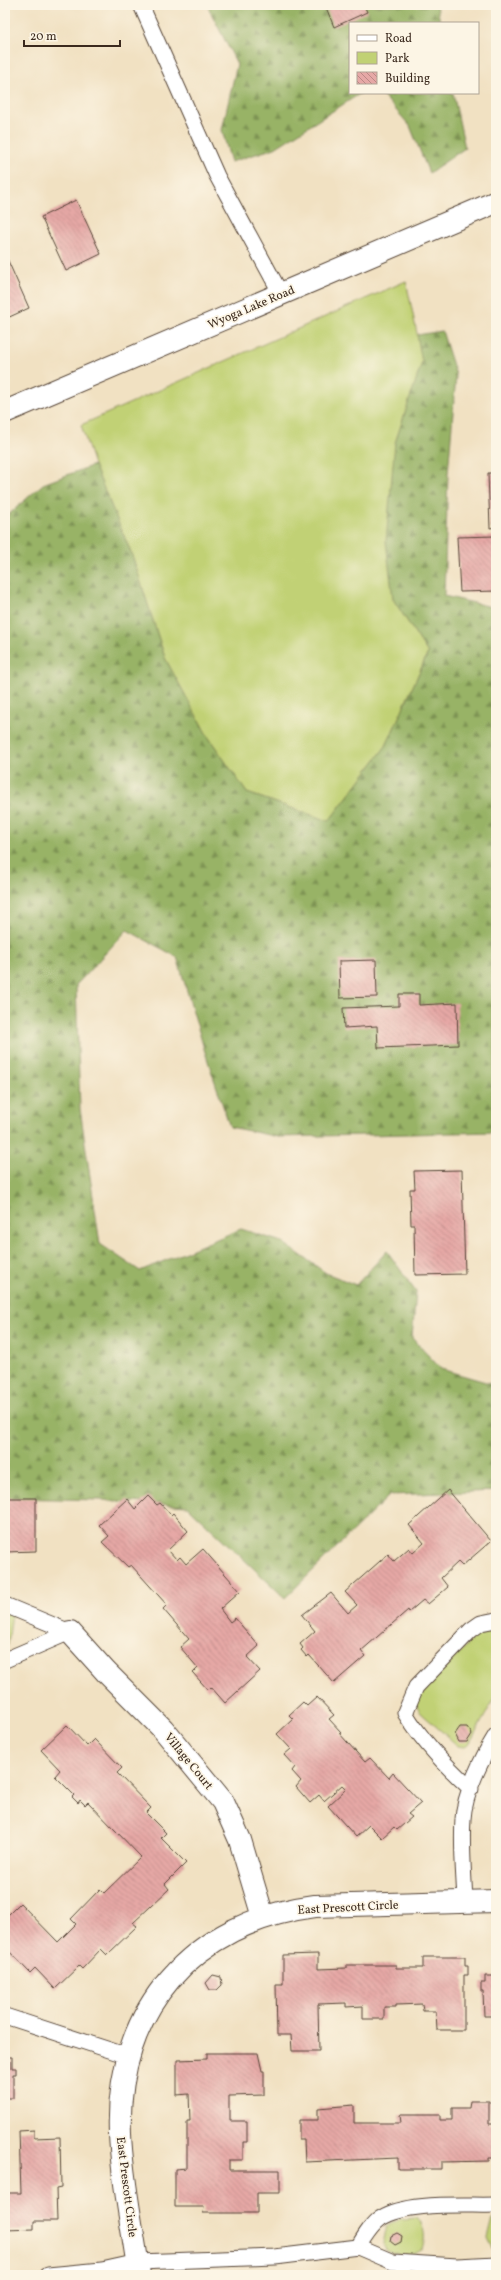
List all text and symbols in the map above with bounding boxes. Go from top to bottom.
scale bar [24,22,120,48]
legend [349,22,479,94]
text: 20 m [30,29,57,45]
text: Road [385,31,412,47]
text: Park [385,51,410,67]
text: Building [385,71,430,87]
street label: Wyoga Lake Road [205,282,298,333]
street label: Village Court [160,1730,216,1793]
street label: East Prescott Circle [297,1897,399,1919]
street label: East Prescott Circle [112,2136,140,2239]

